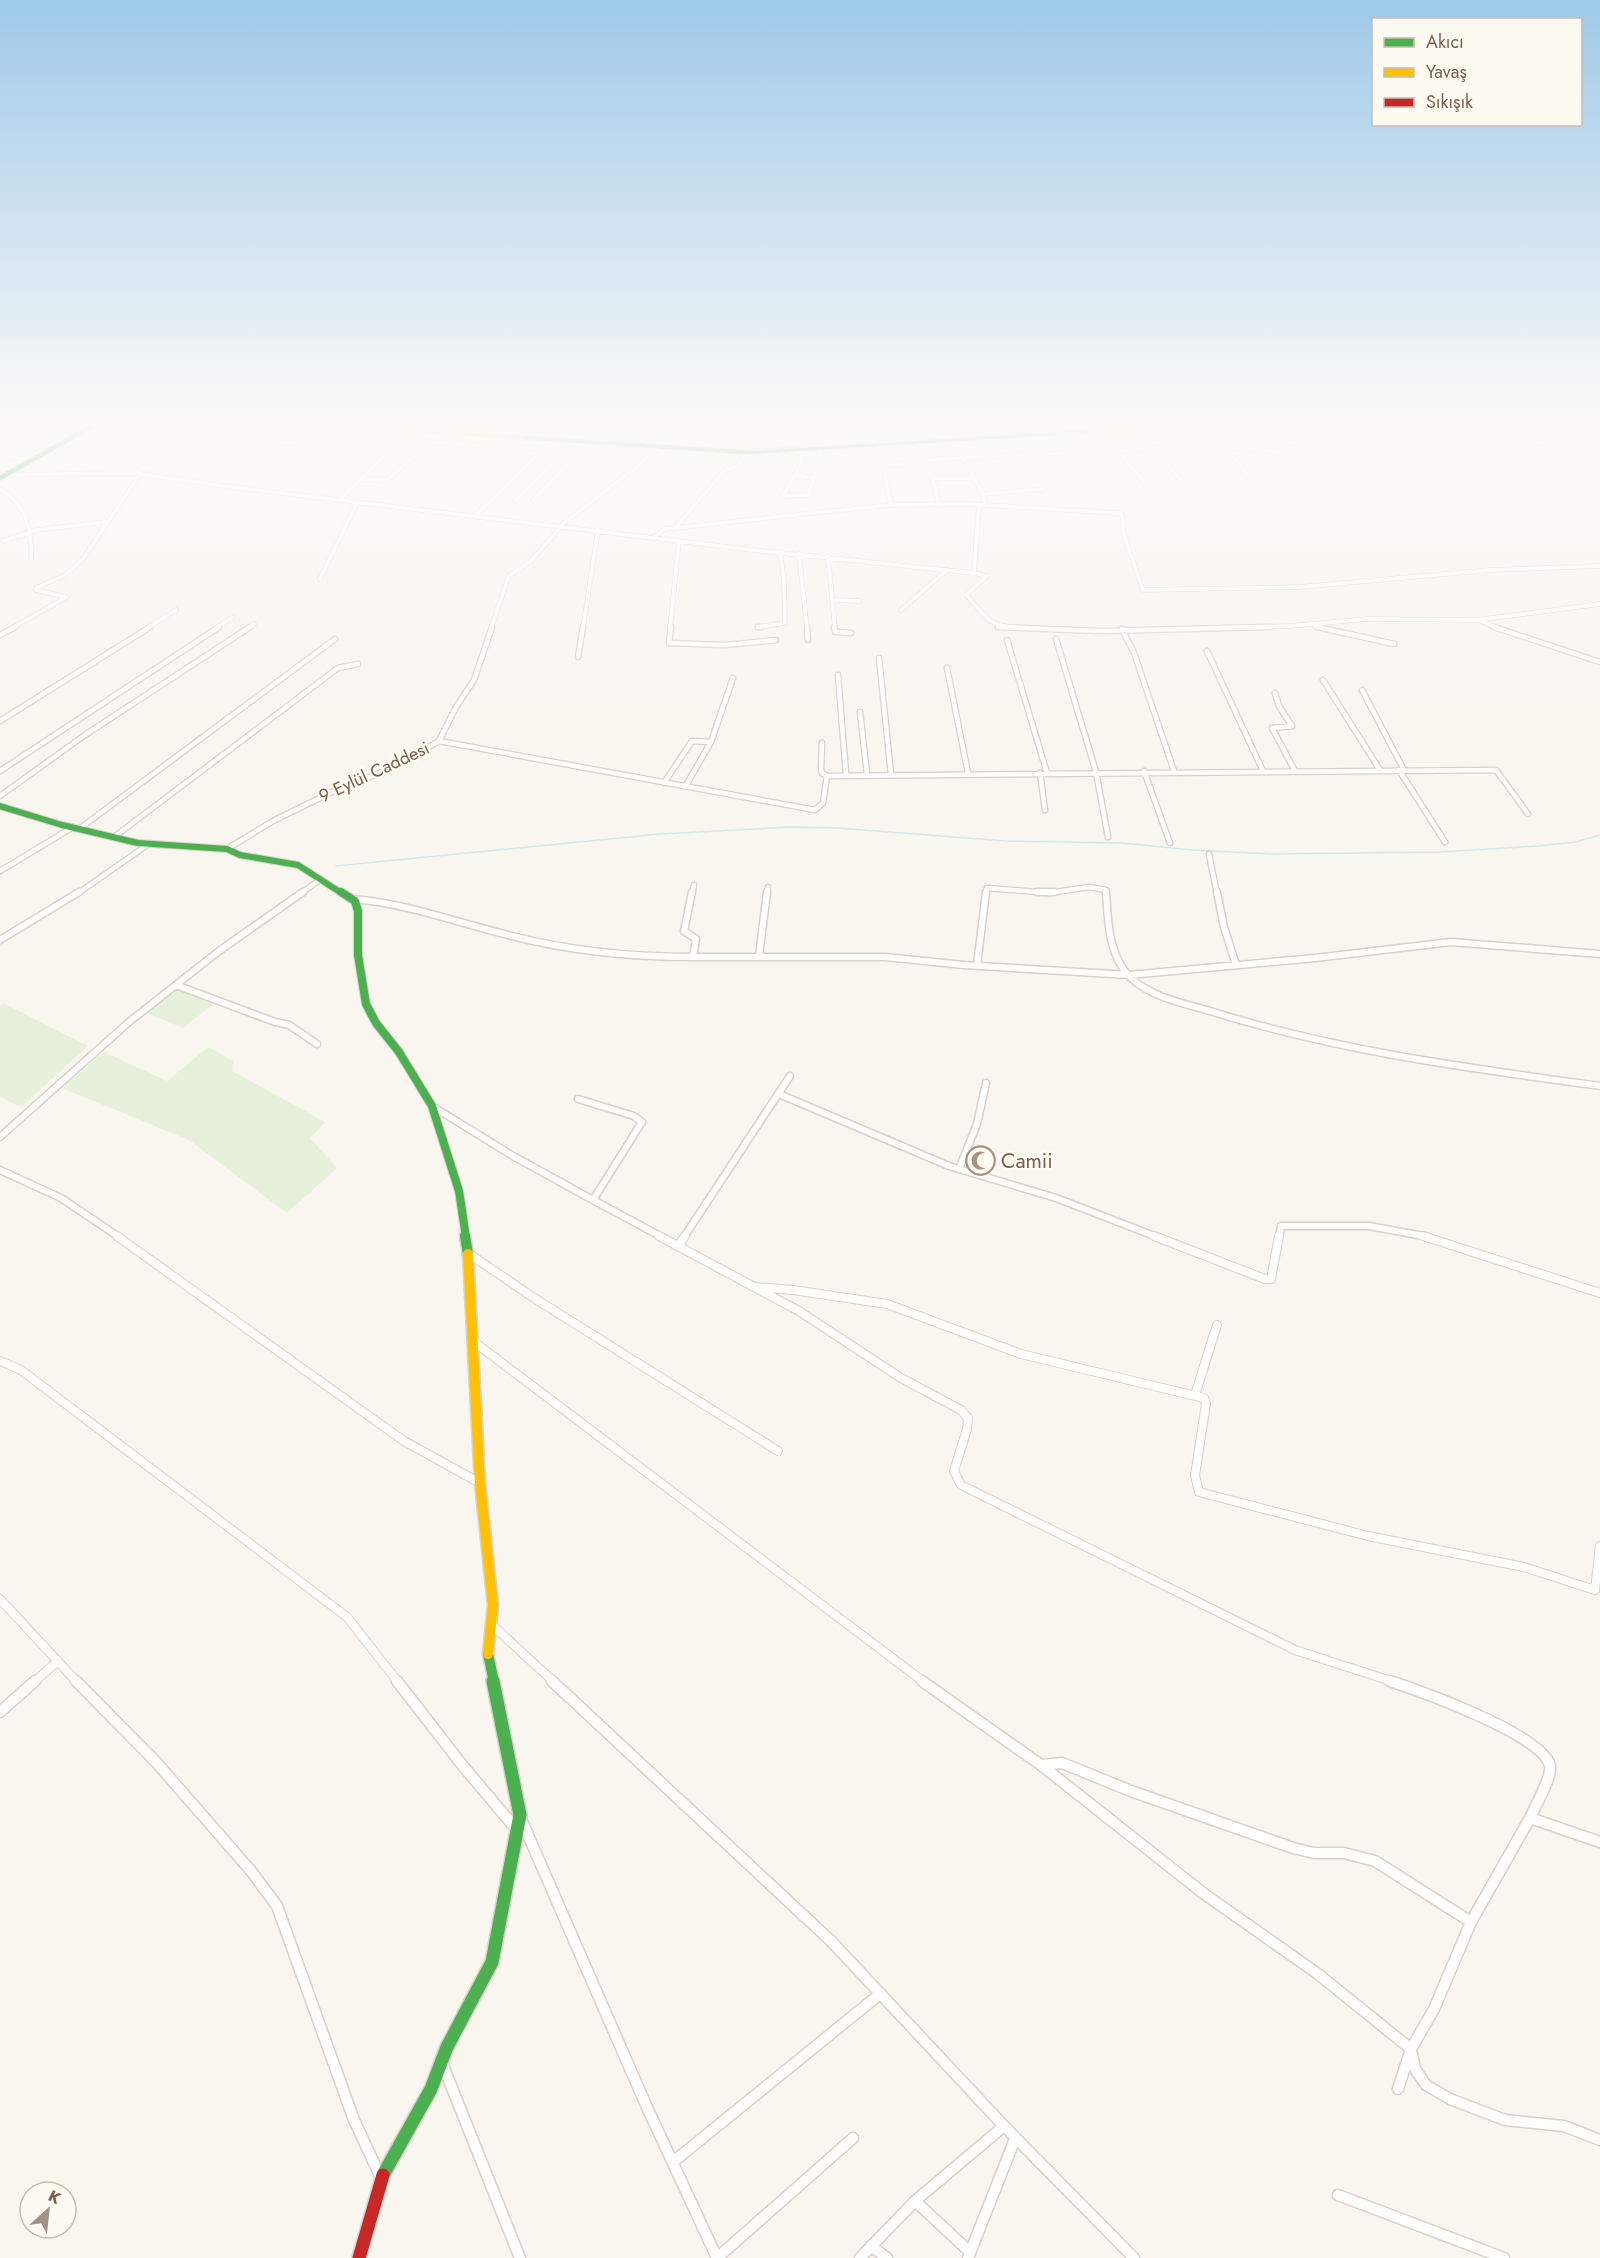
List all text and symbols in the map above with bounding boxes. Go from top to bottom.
legend [1372,18,1582,126]
text: Akıcı [1426,29,1464,55]
text: Yavaş [1426,59,1467,85]
text: Sıkışık [1426,89,1473,115]
street label: 9 Eylül Caddesi [314,735,434,809]
mosque icon: Camii [964,1145,996,1177]
place label: Camii [1001,1146,1053,1176]
north arrow [18,2180,78,2240]
text: K [44,2184,66,2210]

